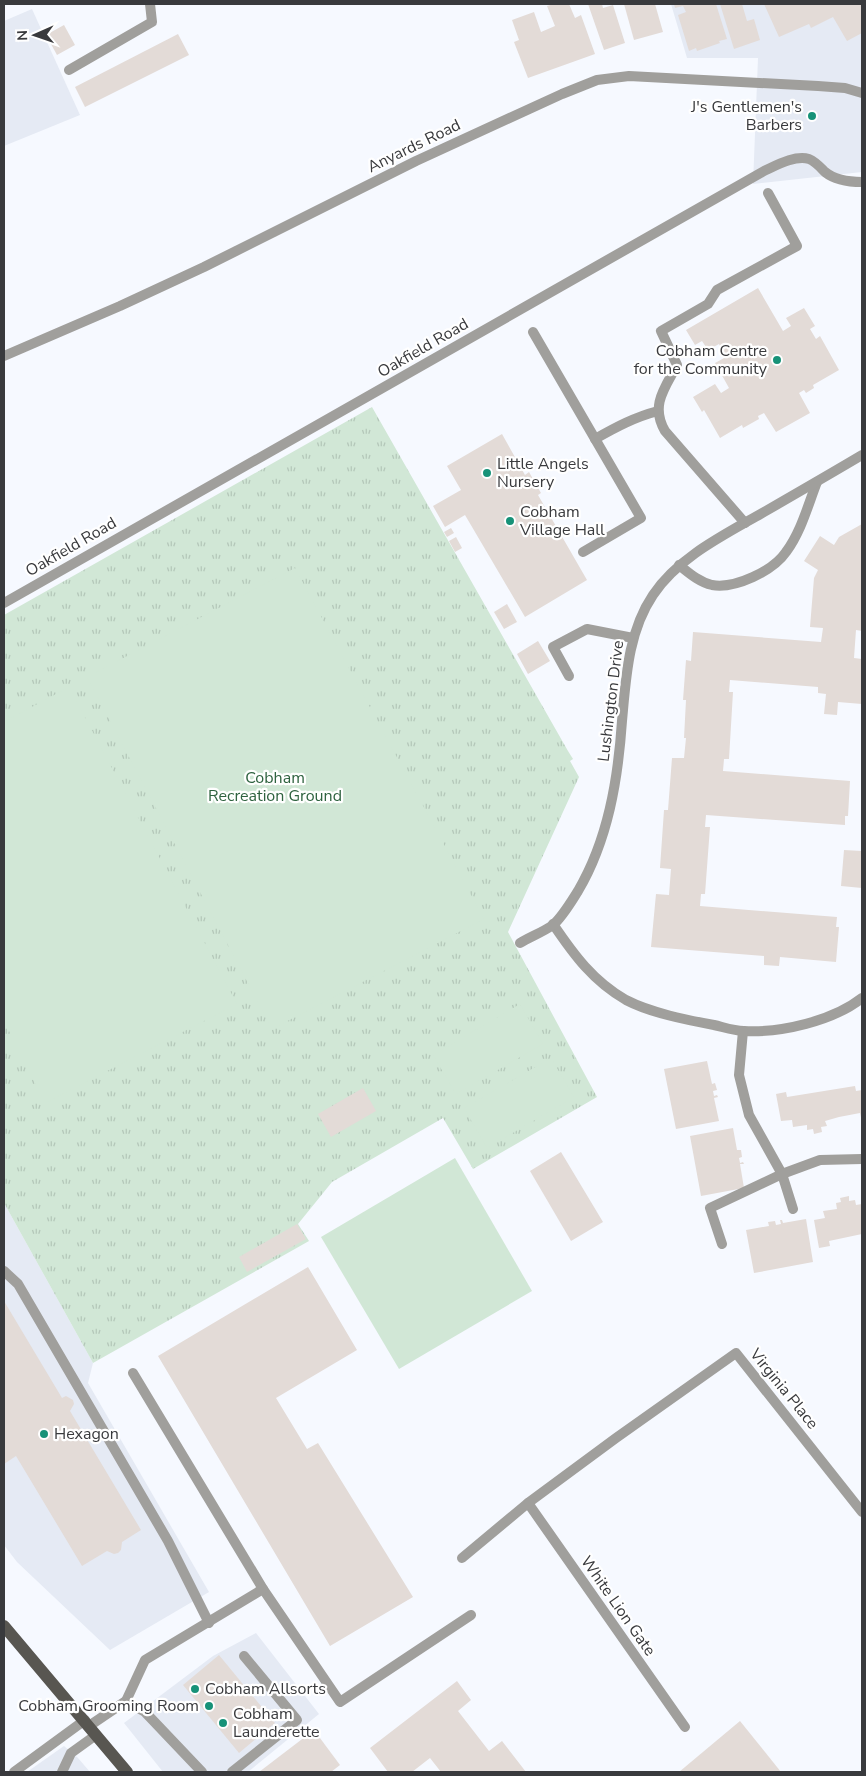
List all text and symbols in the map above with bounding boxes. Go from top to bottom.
north arrow [10,10,60,60]
text: N [13,30,32,41]
place label: J's Gentlemen's Barbers [690,96,802,136]
marker: J's Gentlemen's Barbers [806,110,818,122]
street label: Anyards Road [364,114,464,178]
street label: Oakfield Road [374,313,472,383]
place label: Cobham Centre for the Community [634,340,768,380]
marker: Cobham Centre for the Community [771,354,783,366]
place label: Little Angels Nursery [497,453,589,493]
marker: Little Angels Nursery [481,467,493,479]
place label: Cobham Village Hall [519,501,605,541]
street label: Oakfield Road [22,512,120,582]
marker: Cobham Village Hall [504,515,516,527]
street label: Lushington Drive [593,639,629,763]
park label: Cobham Recreation Ground [208,767,342,807]
street label: Virginia Place [744,1343,823,1434]
place label: Hexagon [54,1423,119,1445]
marker: Hexagon [38,1428,50,1440]
street label: White Lion Gate [575,1552,661,1660]
place label: Cobham Allsorts [205,1678,326,1700]
marker: Cobham Allsorts [189,1683,201,1695]
place label: Cobham Grooming Room [18,1695,199,1717]
marker: Cobham Grooming Room [203,1700,215,1712]
place label: Cobham Launderette [233,1703,320,1743]
marker: Cobham Launderette [217,1717,229,1729]

